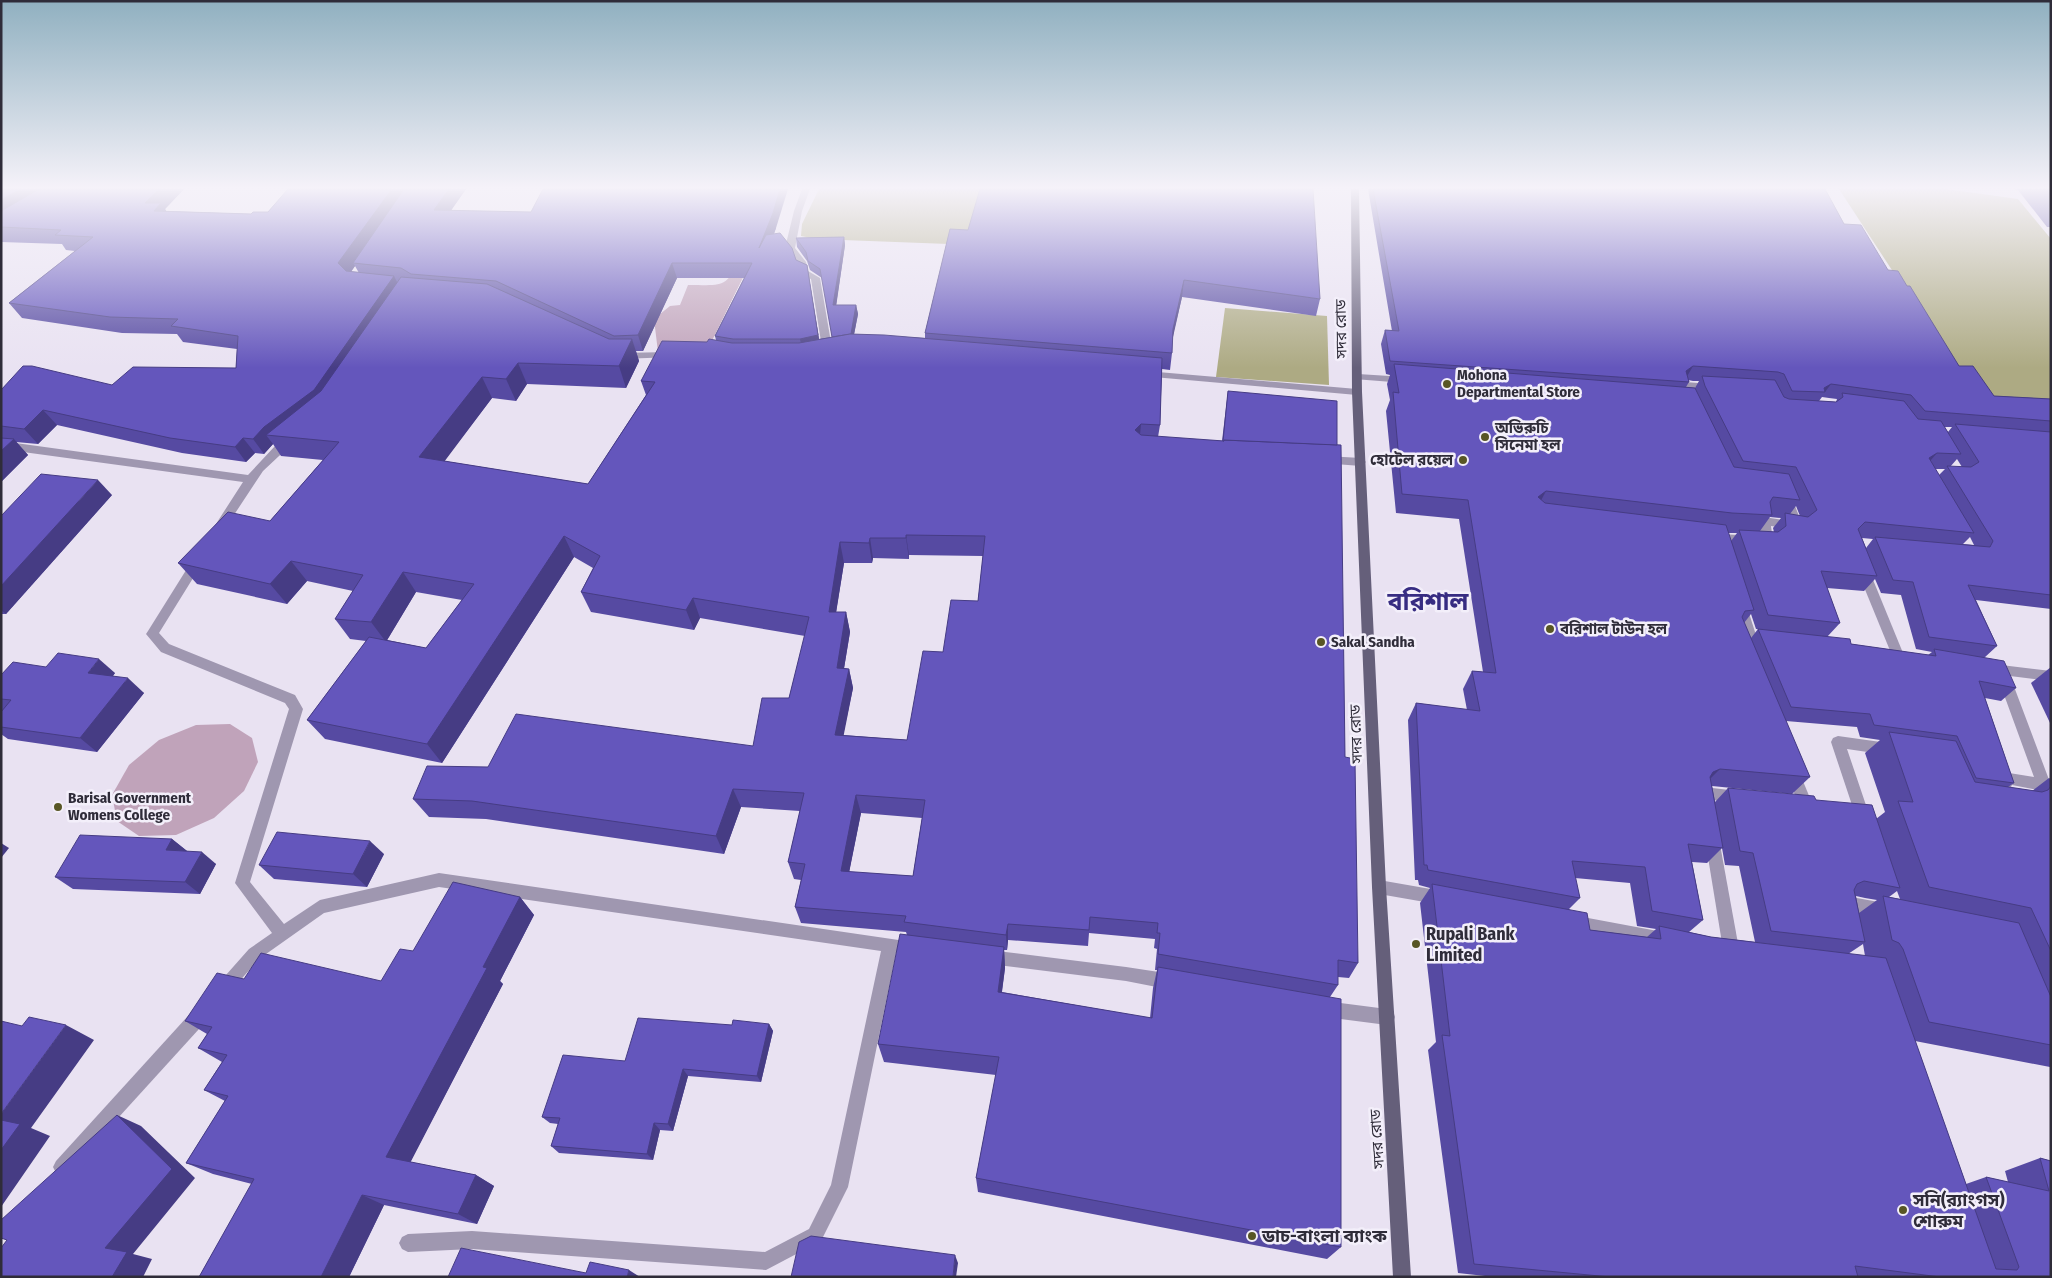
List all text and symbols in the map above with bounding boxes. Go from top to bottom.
street label: সদর রোড [1331,299,1351,360]
place label: Mohona Departmental Store [1457,366,1580,401]
marker: Mohona Departmental Store [1441,378,1453,390]
place label: অভিরুচি সিনেমা হল [1494,419,1561,454]
marker: অভিরুচি সিনেমা হল [1479,431,1491,443]
place label: হোটেল রয়েল [1370,451,1454,469]
marker: হোটেল রয়েল [1457,454,1469,466]
district label: বরিশাল [1387,587,1470,617]
place label: বরিশাল টাউন হল [1559,620,1668,638]
marker: বরিশাল টাউন হল [1544,623,1556,635]
place label: Sakal Sandha [1331,633,1415,651]
marker: Sakal Sandha [1315,636,1327,648]
street label: সদর রোড [1346,704,1366,765]
place label: Barisal Government Womens College [68,789,192,824]
marker: Barisal Government Womens College [52,801,64,813]
place label: Rupali Bank Limited [1426,923,1516,966]
marker: Rupali Bank Limited [1410,938,1422,950]
street label: সদর রোড [1366,1109,1388,1170]
place label: সনি(র‌্যাংগস) শোরুম [1912,1189,2005,1232]
marker: সনি(র‌্যাংগস) শোরুম [1897,1204,1909,1216]
place label: ডাচ-বাংলা ব্যাংক [1261,1225,1387,1247]
marker: ডাচ-বাংলা ব্যাংক [1246,1230,1258,1242]

